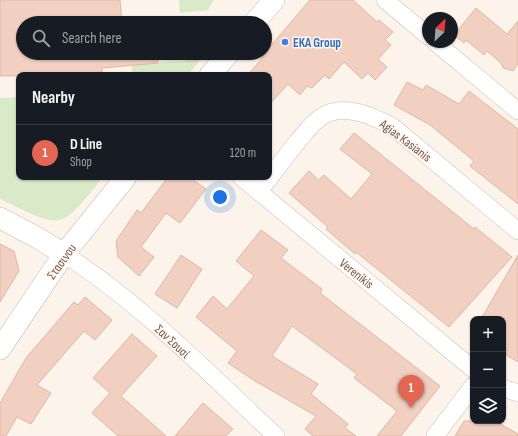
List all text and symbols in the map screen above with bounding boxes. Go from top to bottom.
north arrow [422,12,458,48]
search box [16,16,272,60]
icon: search [30,27,52,49]
text: Search here [62,29,122,48]
place label: EKA Group [293,35,341,51]
marker: EKA Group [280,37,290,47]
text: Nearby [32,88,75,108]
street label: Agias Kasianis [376,116,435,166]
text: D Line [70,135,102,154]
text: 1 [42,145,48,161]
text: 120 m [230,145,256,161]
text: Shop [70,154,92,170]
your location [210,187,230,207]
street label: Στασινου [44,241,80,282]
street label: Verenikis [336,255,377,293]
map controls [470,316,506,424]
button: + [470,316,506,352]
street label: Σαν Σουσί [151,321,194,363]
button: − [470,352,506,388]
pin: 1 [398,375,424,408]
button: layers [470,388,506,424]

